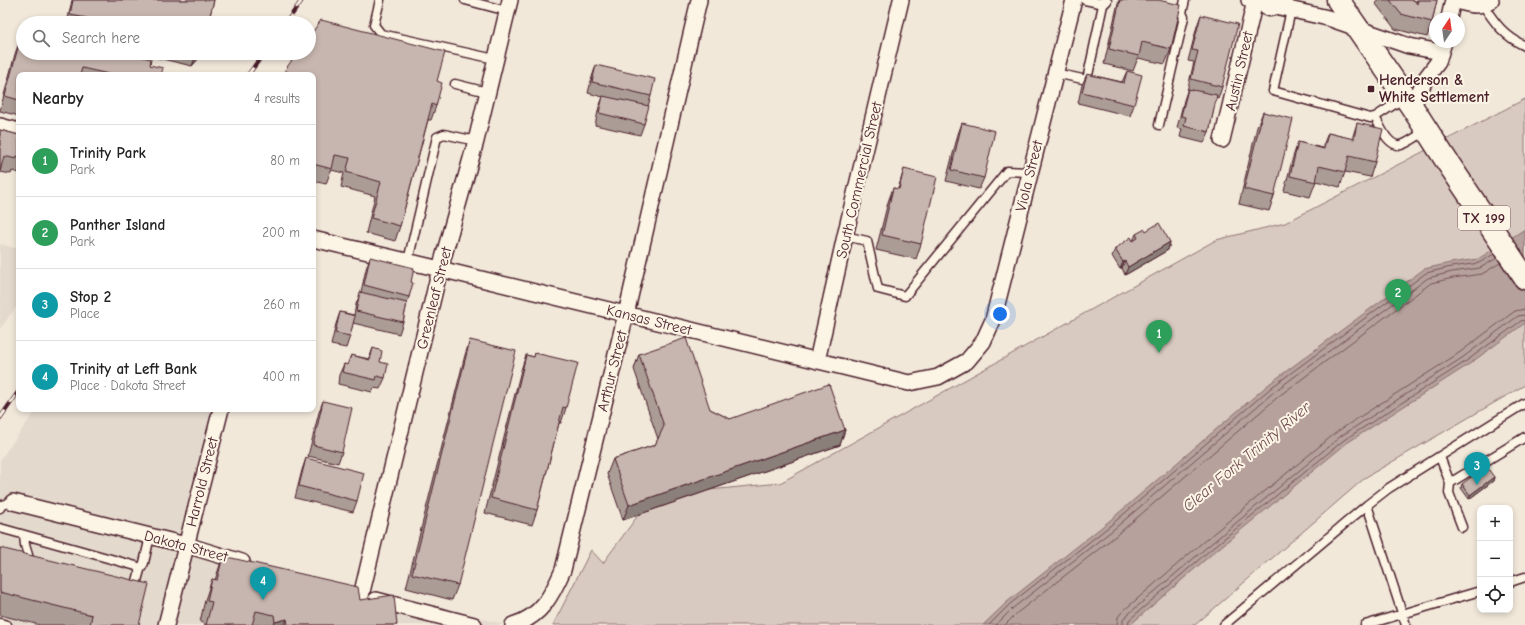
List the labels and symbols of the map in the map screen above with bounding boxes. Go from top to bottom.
north arrow [1429,12,1465,48]
street label: Austin Street [1221,29,1257,113]
place label: Henderson & White Settlement [1379,71,1490,106]
marker: Henderson & White Settlement [1366,84,1376,94]
street label: South Commercial Street [832,99,886,260]
street label: Viola Street [1011,138,1047,214]
road number: TX 199 [1458,206,1510,230]
street label: Greenleaf Street [413,244,456,351]
pin: 2 [1385,279,1411,312]
street label: Kansas Street [605,301,694,339]
your location [990,304,1010,324]
pin: 1 [1146,320,1172,353]
street label: Arthur Street [593,328,631,414]
water label: Clear Fork Trinity River [1179,398,1315,515]
street label: Harrold Street [182,435,222,529]
pin: 3 [1464,452,1490,485]
street label: Dakota Street [142,526,231,566]
pin: 4 [250,567,276,600]

